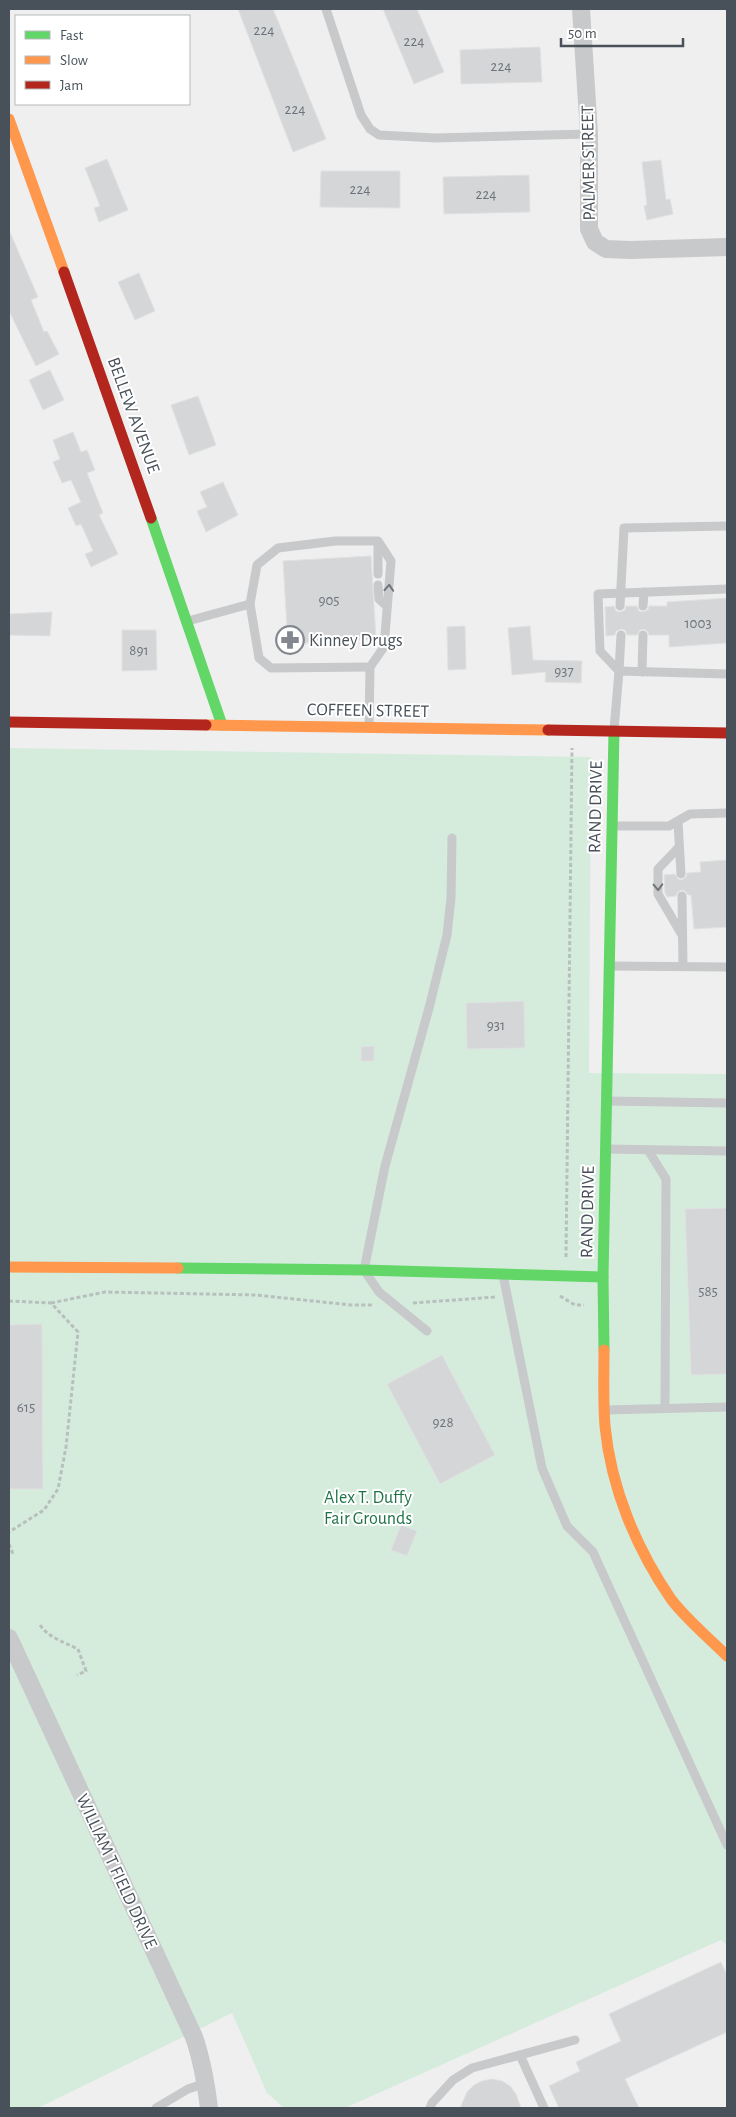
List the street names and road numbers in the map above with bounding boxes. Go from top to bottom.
street label: PALMER STREET [579,105,599,221]
street label: BELLEW AVENUE [104,355,163,476]
street label: COFFEEN STREET [307,701,429,721]
street label: RAND DRIVE [586,760,606,853]
street label: RAND DRIVE [578,1165,598,1258]
street label: WILLIAM T FIELD DRIVE [72,1791,160,1952]

